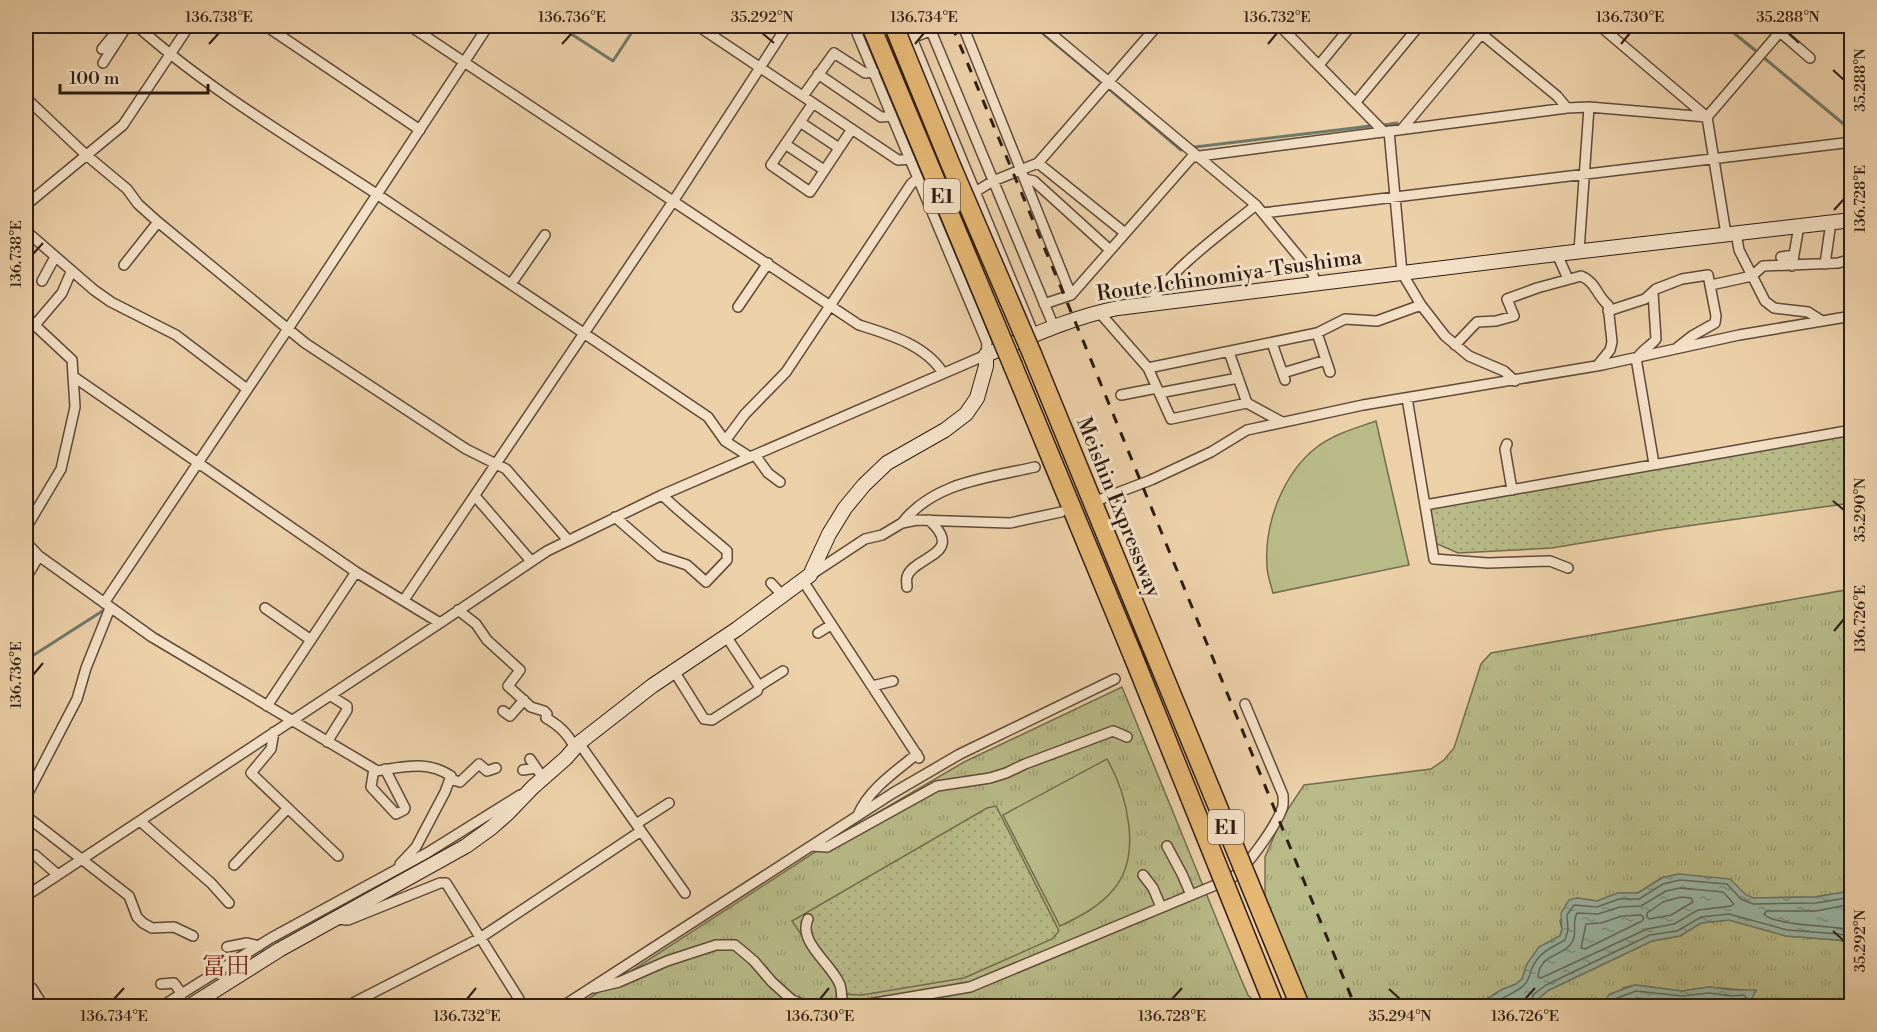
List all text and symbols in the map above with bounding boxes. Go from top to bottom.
text: 136.738°E [185,8,253,27]
text: 136.736°E [538,8,606,27]
text: 35.292°N [731,8,793,27]
text: 136.734°E [890,8,958,27]
text: 136.732°E [1243,8,1311,27]
text: 136.730°E [1596,8,1664,27]
text: 35.288°N [1756,8,1820,27]
text: 35.288°N [1851,48,1870,112]
scale bar [60,57,208,95]
text: 100 m [69,67,120,90]
text: 136.728°E [1851,165,1870,233]
road number: E1 [924,179,960,213]
text: 136.738°E [7,220,26,288]
street label: Route Ichinomiya-Tsushima [1095,244,1364,307]
street label: Meishin Expressway [1070,413,1166,602]
text: 35.290°N [1851,478,1870,542]
text: 136.726°E [1851,585,1870,653]
text: 136.736°E [7,641,26,709]
road number: E1 [1208,810,1244,844]
text: 35.292°N [1851,910,1870,972]
district label: 冨田 [202,952,250,982]
text: 136.734°E [80,1007,148,1026]
text: 136.732°E [433,1007,501,1026]
text: 136.730°E [786,1007,854,1026]
text: 136.728°E [1138,1007,1206,1026]
text: 35.294°N [1368,1007,1432,1026]
text: 136.726°E [1491,1007,1559,1026]

